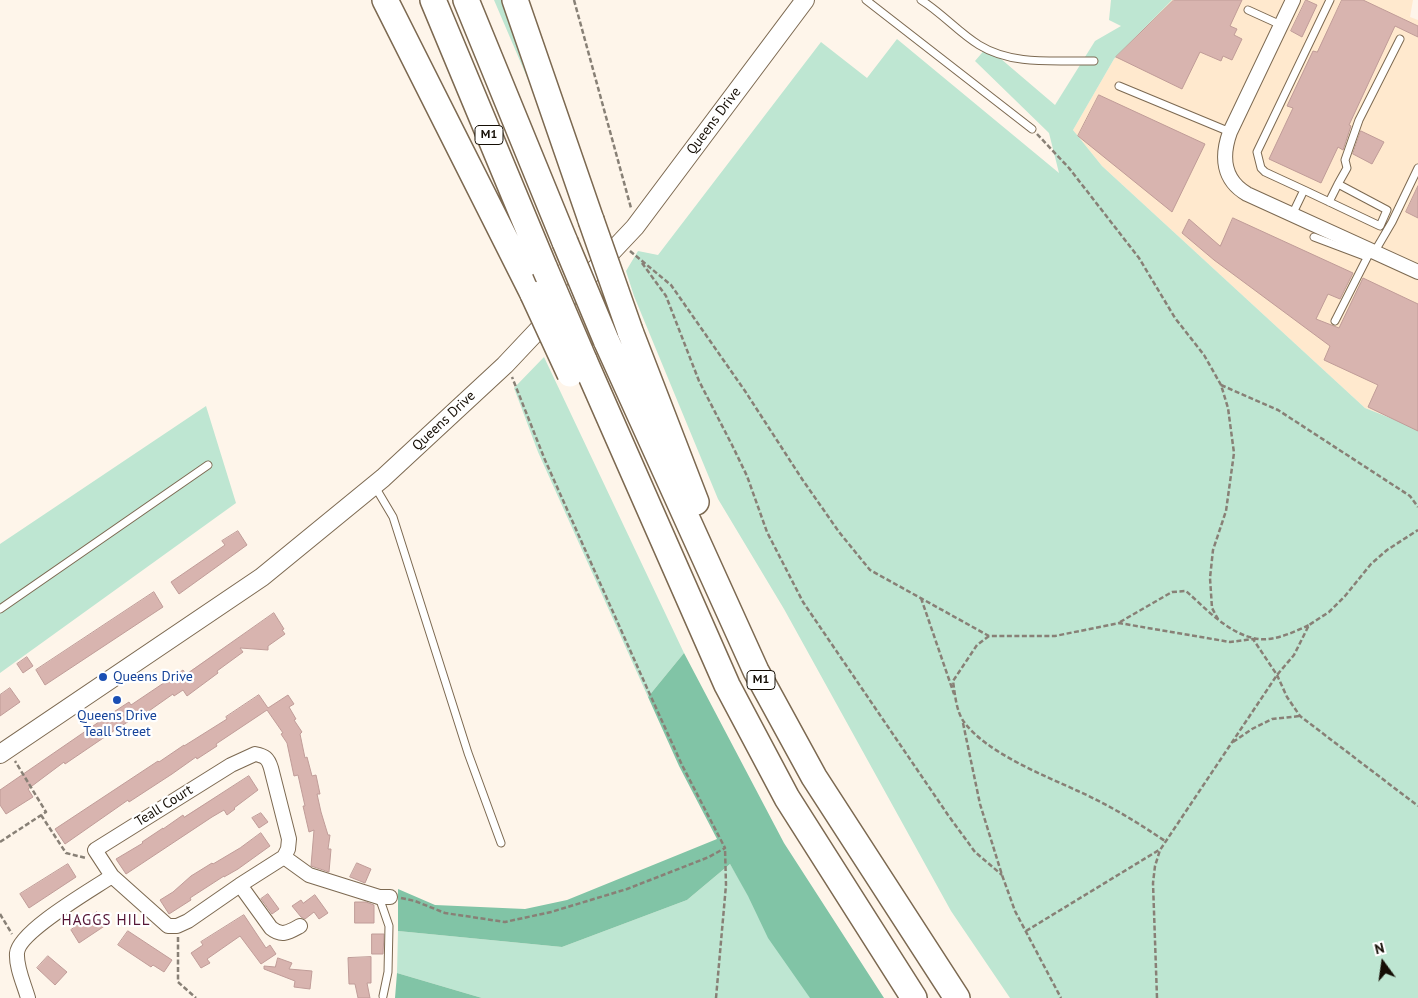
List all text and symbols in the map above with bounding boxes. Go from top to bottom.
street label: Queens Drive [683,84,745,158]
road number: M1 [475,126,503,144]
street label: Queens Drive [409,388,479,454]
place label: Queens Drive [113,669,193,685]
road number: M1 [747,670,775,690]
marker: Queens Drive [97,671,109,683]
marker: Queens Drive Teall Street [111,694,123,706]
place label: Queens Drive Teall Street [77,708,157,740]
street label: Teall Court [132,782,196,830]
district label: HAGGS HILL [60,912,152,930]
north arrow [1358,938,1408,988]
text: N [1373,939,1386,958]

